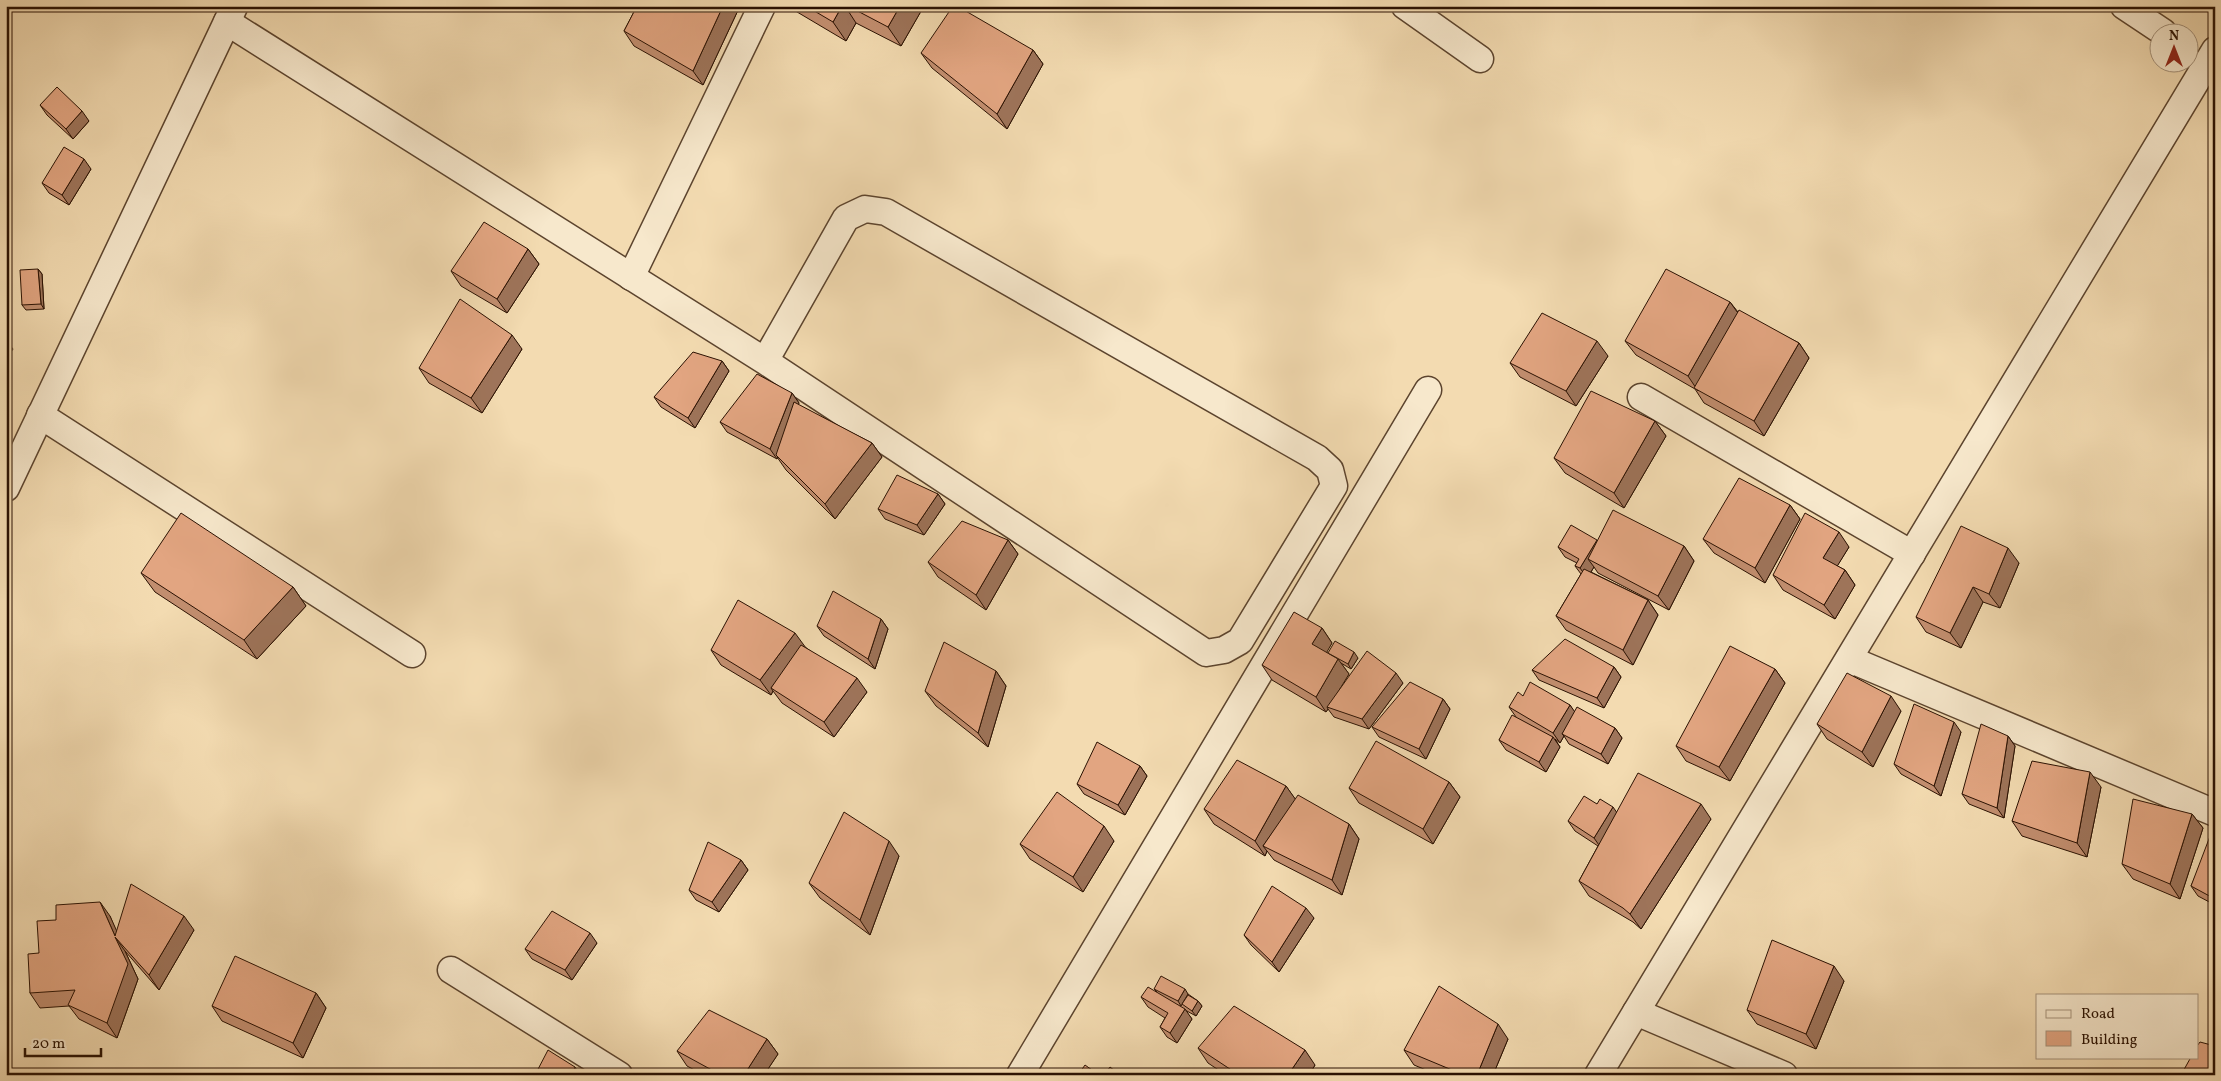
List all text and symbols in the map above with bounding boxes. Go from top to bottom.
north arrow [2148,22,2198,72]
text: N [2169,27,2179,46]
legend [2036,994,2198,1058]
text: Road [2081,1004,2115,1025]
scale bar [25,1026,101,1058]
text: Building [2081,1030,2138,1051]
text: 20 m [32,1034,65,1055]

